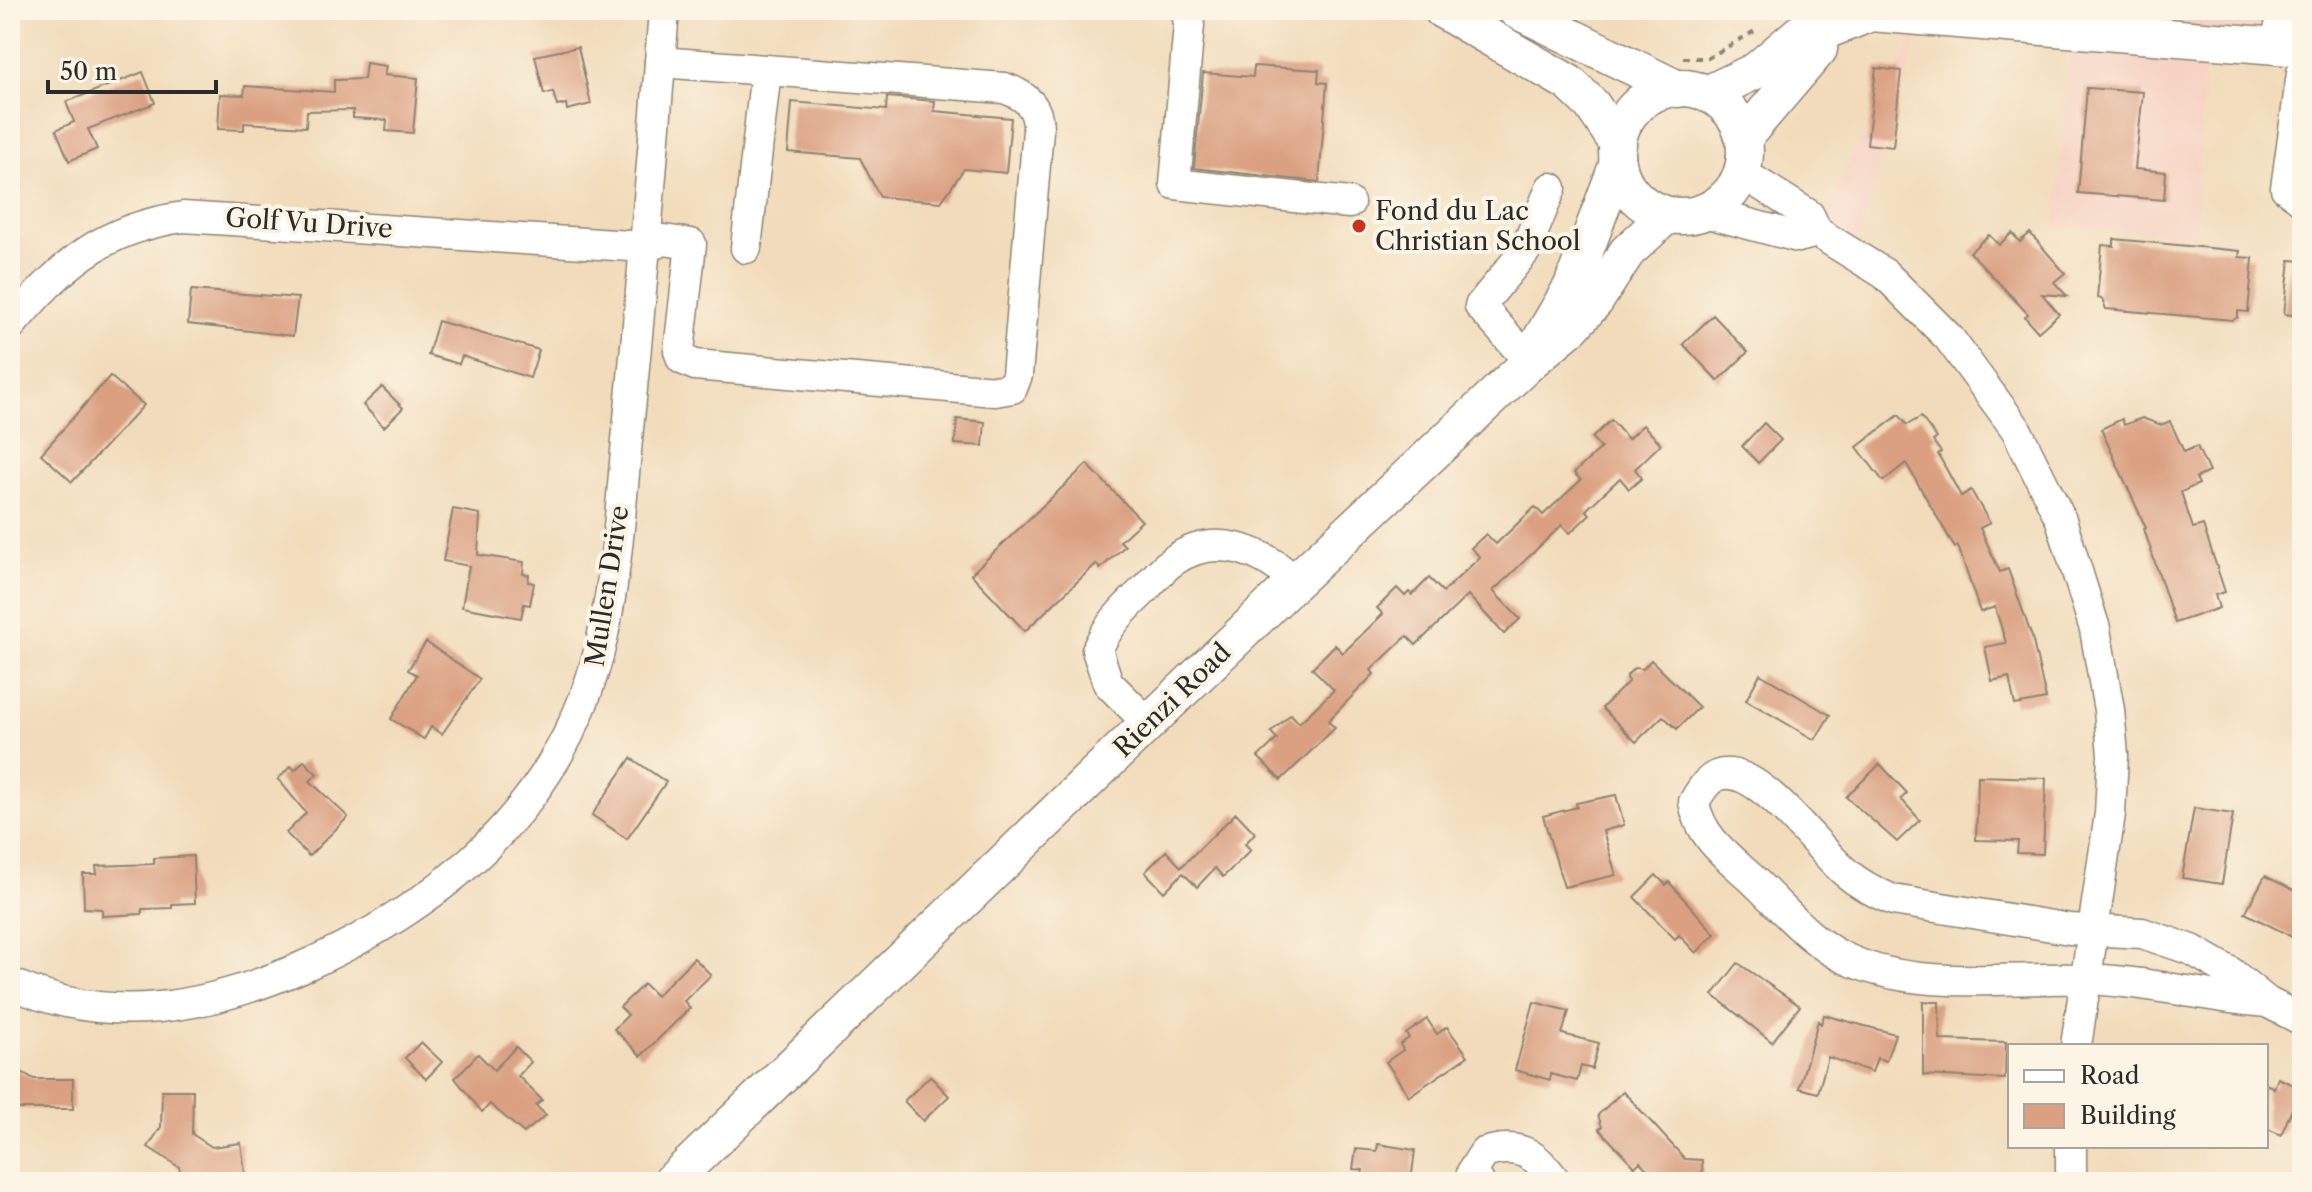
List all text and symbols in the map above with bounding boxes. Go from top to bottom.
scale bar [48,44,216,94]
text: 50 m [60,57,117,86]
place label: Fond du Lac Christian School [1375,195,1581,257]
street label: Golf Vu Drive [224,201,394,245]
marker: Fond du Lac Christian School [1350,217,1368,235]
street label: Mullen Drive [578,503,636,669]
street label: Rienzi Road [1107,636,1237,764]
legend [2008,1044,2268,1148]
text: Road [2080,1061,2140,1090]
text: Building [2080,1101,2176,1130]

